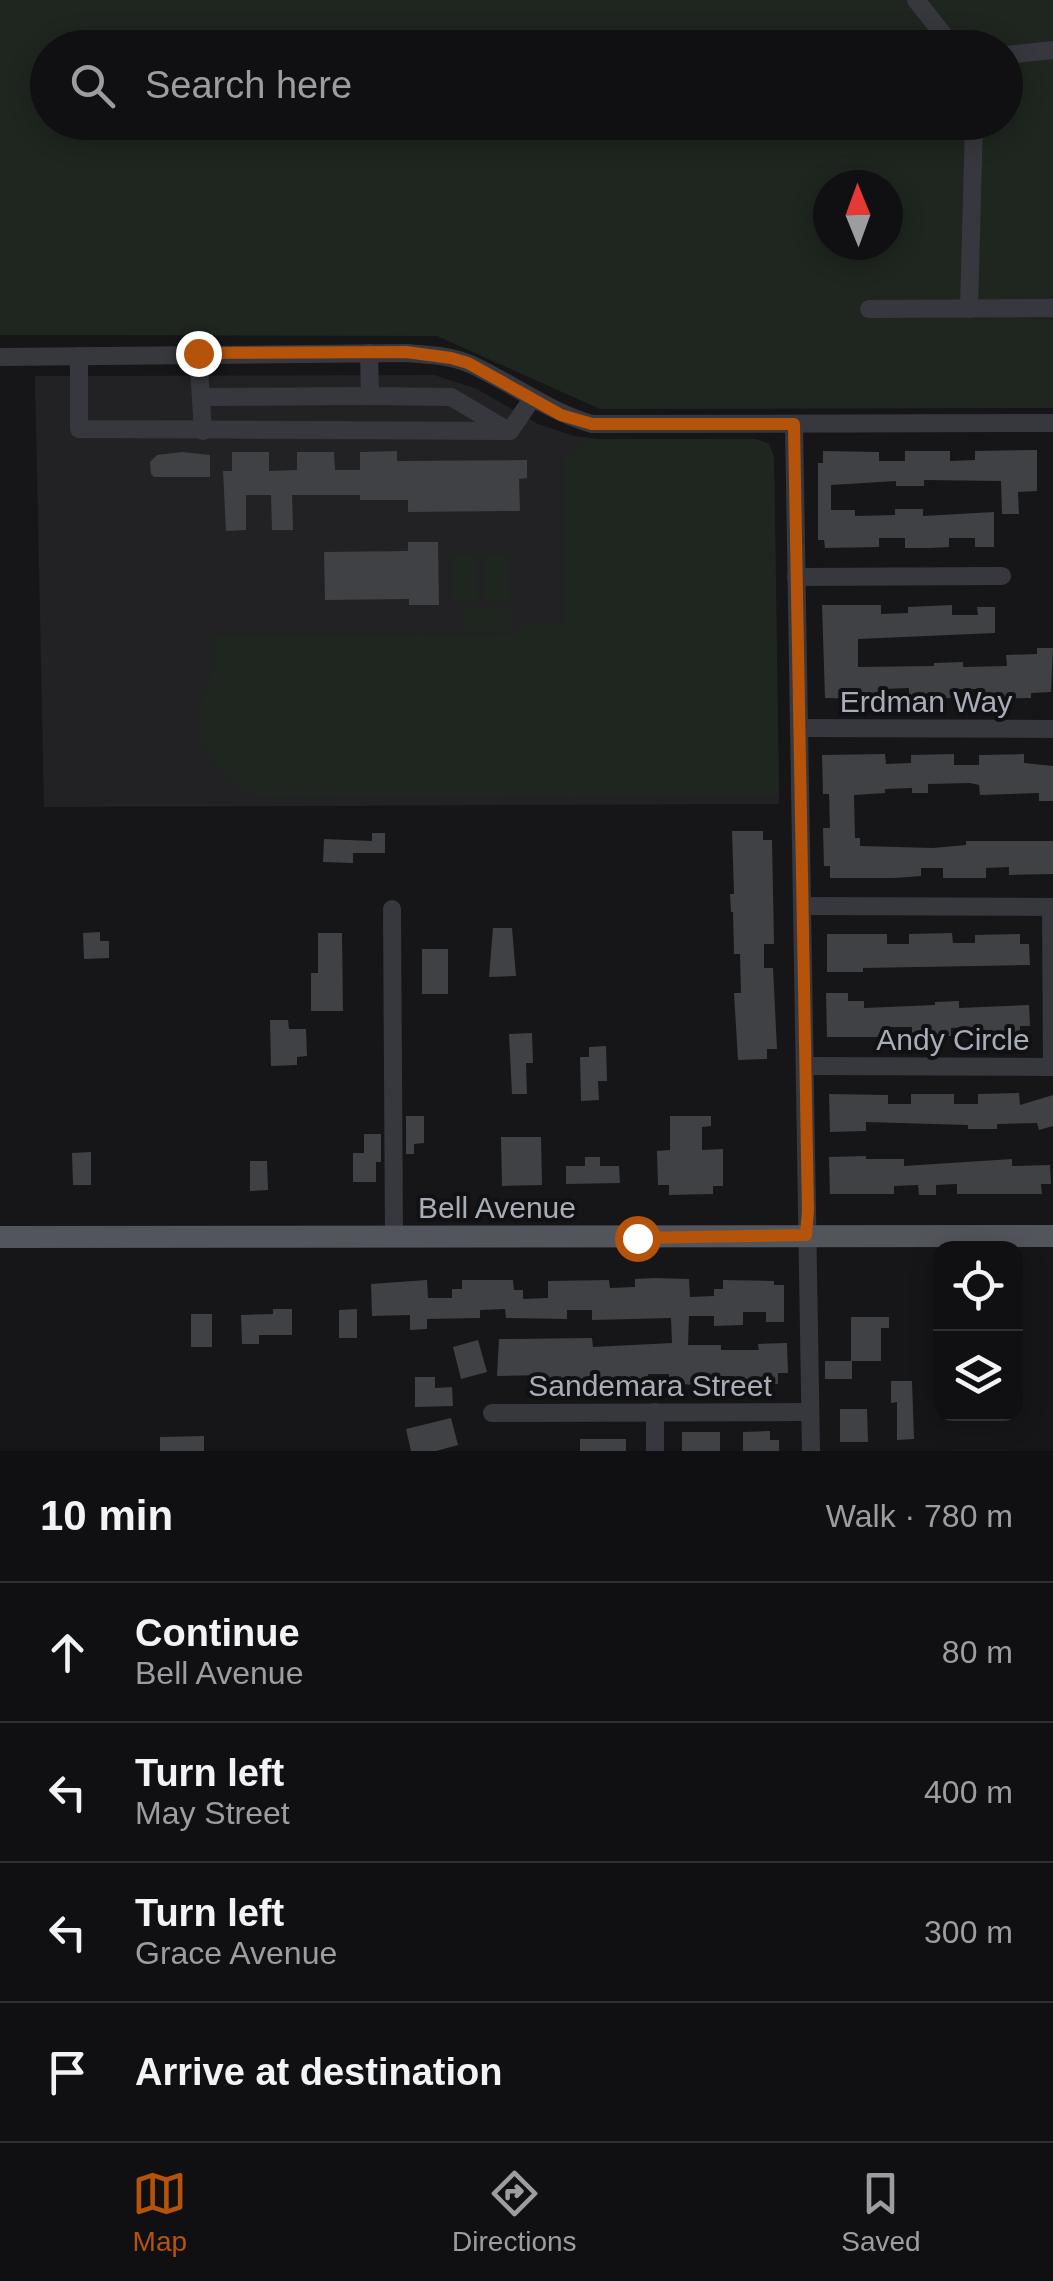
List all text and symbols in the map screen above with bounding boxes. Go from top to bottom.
search box [30,30,1023,140]
icon: search [65,58,120,113]
text: Search here [145,64,352,106]
north arrow [813,170,903,260]
route end [176,331,222,377]
street label: Erdman Way [840,685,1012,718]
street label: Andy Circle [876,1023,1030,1056]
street label: Bell Avenue [418,1191,576,1224]
route start [615,1216,661,1262]
map controls [933,1241,1023,1421]
button: locate [933,1241,1023,1331]
button: layers [933,1331,1023,1421]
street label: Sandemara Street [528,1369,772,1402]
text: 10 min [40,1492,173,1539]
text: Walk · 780 m [826,1498,1013,1534]
text: Continue [135,1612,300,1654]
icon: ahead [40,1625,95,1680]
text: 80 m [942,1634,1013,1670]
text: Bell Avenue [135,1655,303,1691]
text: Turn left [135,1752,284,1794]
icon: left [40,1765,95,1820]
text: 400 m [924,1774,1013,1810]
text: May Street [135,1795,290,1831]
text: Turn left [135,1892,284,1934]
icon: left [40,1905,95,1960]
text: 300 m [924,1914,1013,1950]
text: Grace Avenue [135,1935,337,1971]
icon: arrive [40,2045,95,2100]
text: Arrive at destination [135,2051,502,2093]
tab: Map [132,2166,187,2258]
tab: Directions [452,2166,577,2258]
tab: Saved [841,2166,921,2258]

